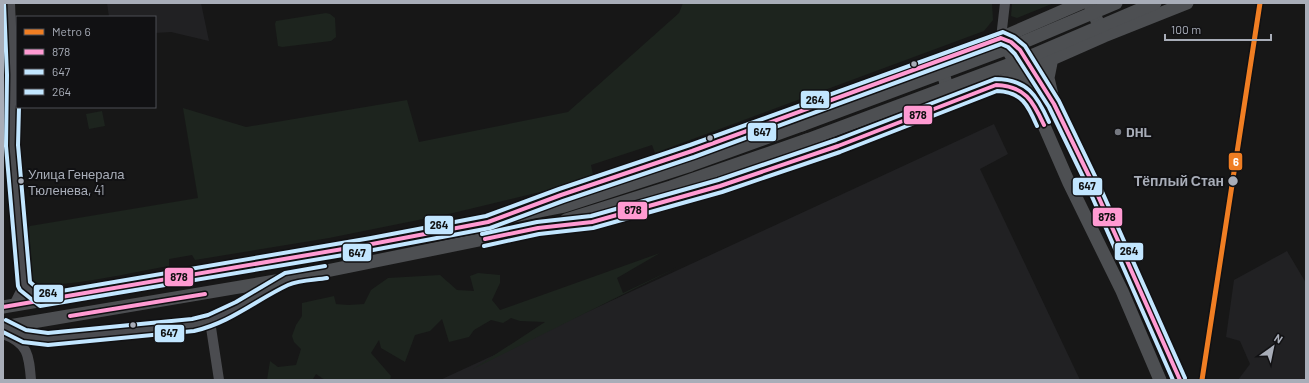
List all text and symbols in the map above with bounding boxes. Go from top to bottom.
legend [16,16,156,108]
scale bar [1165,16,1271,42]
text: 100 m [1171,22,1201,36]
text: Metro 6 [52,24,91,38]
text: 878 [52,44,70,58]
unlabelled marker [909,59,919,69]
text: 647 [52,64,70,78]
text: 264 [52,84,71,98]
line badge: 264 [800,90,830,109]
text: 264 [806,93,825,106]
line badge: 878 [903,105,933,125]
text: 878 [909,108,927,121]
line badge: 647 [747,122,777,142]
place label: DHL [1126,123,1151,140]
text: 647 [753,125,771,138]
marker: DHL [1113,127,1123,137]
unlabelled marker [705,133,715,143]
line badge: 6 [1228,152,1243,171]
text: 6 [1233,155,1239,168]
place label: Улица Генерала Тюленева, 41 [28,166,125,198]
place label: Тёплый Стан [1134,172,1224,189]
marker: Тёплый Стан [1226,174,1240,188]
marker: Улица Генерала Тюленева, 41 [16,176,26,186]
line badge: 647 [1072,177,1103,196]
text: 647 [1078,179,1096,192]
line badge: 878 [617,201,648,220]
text: 878 [624,203,642,216]
line badge: 878 [1092,207,1123,227]
text: 878 [1098,210,1116,223]
line badge: 264 [424,215,454,235]
text: 264 [430,218,449,231]
line badge: 264 [1114,242,1144,261]
line badge: 647 [342,243,372,262]
text: 264 [1120,244,1139,257]
text: 647 [348,246,366,259]
line badge: 878 [164,267,194,287]
text: 878 [170,270,188,283]
line badge: 264 [33,284,64,303]
text: 264 [39,286,58,299]
unlabelled marker [128,320,138,330]
line badge: 647 [154,324,185,343]
text: 647 [160,326,178,339]
north arrow [1253,327,1293,367]
text: N [1272,331,1285,346]

